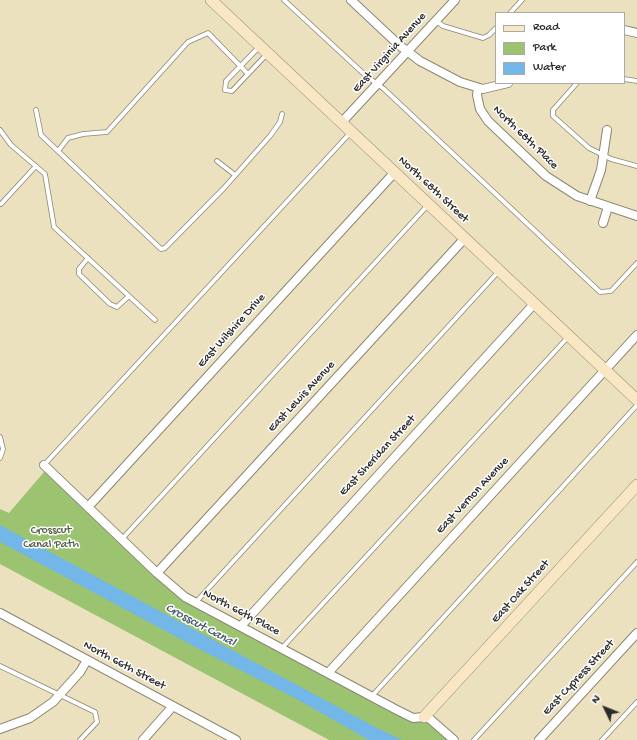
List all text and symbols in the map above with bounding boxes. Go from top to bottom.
street label: East Virginia Avenue [350,10,430,96]
legend [495,12,625,84]
text: Road [533,21,559,35]
text: Park [533,41,556,55]
text: Water [533,61,565,75]
street label: North 68th Place [489,103,561,173]
street label: North 68th Street [395,154,471,226]
street label: East Wilshire Drive [195,291,269,371]
street label: East Lewis Avenue [265,358,339,436]
street label: East Sheridan Street [337,412,419,500]
street label: East Vernon Avenue [434,455,512,537]
park label: Crosscut Canal Path [23,524,79,552]
street label: East Oak Street [489,557,553,627]
street label: North 66th Place [200,587,282,639]
water label: Crosscut Canal [162,601,238,651]
street label: East Cypress Street [540,637,618,719]
street label: North 66th Street [81,638,167,694]
north arrow [585,688,625,728]
text: N [589,693,603,707]

